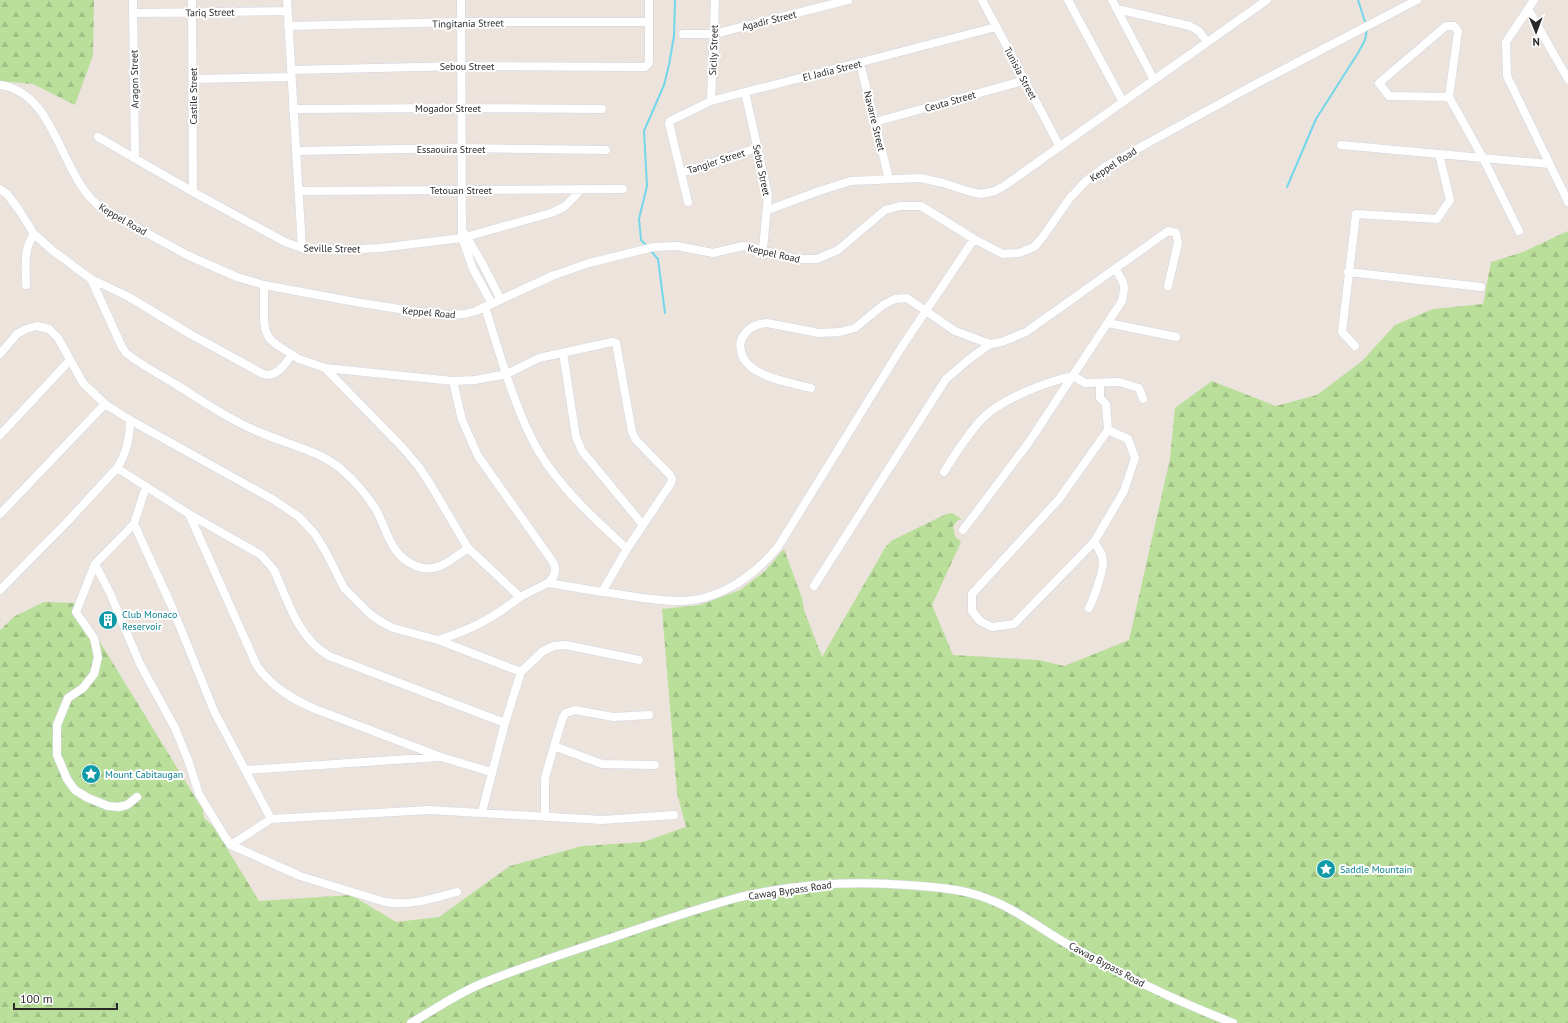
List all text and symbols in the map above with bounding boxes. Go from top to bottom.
street label: Tariq Street [185,6,235,19]
street label: Agadir Street [741,7,798,34]
north arrow [1516,12,1556,52]
street label: Tingitania Street [432,16,504,31]
street label: Sicily Street [706,24,721,76]
text: N [1532,35,1540,49]
street label: Tunisia Street [1001,45,1040,102]
street label: Aragon Street [127,49,142,108]
street label: El Jadia Street [801,57,863,84]
street label: Sebou Street [440,60,495,73]
street label: Castile Street [187,67,200,125]
street label: Ceuta Street [923,88,978,115]
street label: Navarre Street [861,90,888,153]
street label: Mogador Street [415,102,482,115]
street label: Essaouira Street [417,143,486,156]
street label: Sebta Street [750,143,773,198]
street label: Keppel Road [1087,144,1139,184]
street label: Tangier Street [686,146,747,177]
street label: Tetouan Street [430,184,493,197]
street label: Keppel Road [96,200,149,238]
street label: Keppel Road [746,241,801,266]
street label: Seville Street [303,242,361,256]
street label: Keppel Road [402,304,456,321]
place label: Club Monaco Reservoir [122,608,177,633]
building icon: Club Monaco Reservoir [97,609,119,631]
place icon: Mount Cabitaugan [80,763,102,785]
place label: Mount Cabitaugan [105,768,183,781]
place icon: Saddle Mountain [1315,858,1337,880]
place label: Saddle Mountain [1340,863,1412,876]
street label: Cawag Bypass Road [748,878,833,903]
street label: Cawag Bypass Road [1067,939,1147,990]
scale bar [14,985,117,1011]
text: 100 m [20,991,53,1006]

